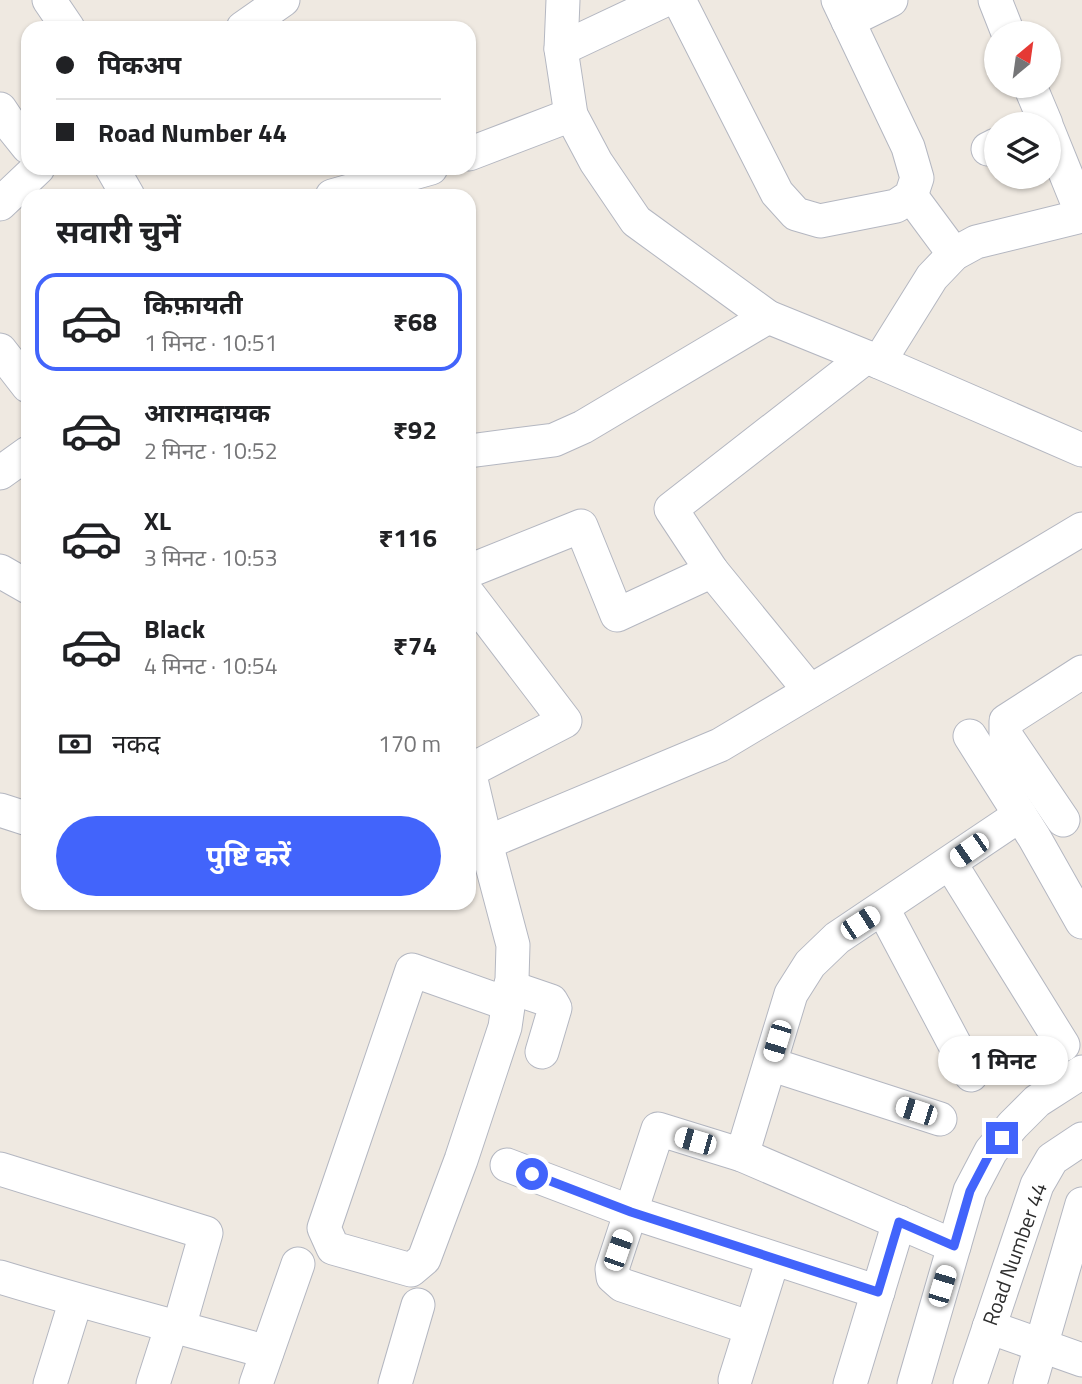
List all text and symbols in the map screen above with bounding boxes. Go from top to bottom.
north arrow [984,21,1060,98]
map controls [984,21,1061,189]
text: पिकअप [98,45,181,84]
button: layers [984,112,1061,189]
text: Road Number 44 [98,113,287,152]
text: सवारी चुनें [56,207,181,255]
text: किफ़ायती [144,285,243,324]
icon: car [60,291,123,354]
text: ₹68 [393,302,437,341]
text: 1 मिनट · 10:51 [144,325,278,360]
text: आरामदायक [144,393,270,432]
icon: car [60,399,123,462]
text: ₹92 [393,410,437,449]
text: 2 मिनट · 10:52 [144,433,278,468]
text: XL [144,501,171,540]
icon: car [60,507,123,570]
text: ₹116 [378,518,437,557]
text: 3 मिनट · 10:53 [144,540,278,575]
text: Black [144,609,205,648]
icon: car [60,615,123,678]
text: ₹74 [393,626,437,665]
text: 4 मिनट · 10:54 [144,648,278,683]
text: नकद [112,724,160,763]
icon: cash [56,725,94,763]
text: 170 m [378,726,441,761]
button: पुष्टि करें [56,816,441,896]
car [946,829,993,871]
car [837,903,884,943]
car [761,1018,794,1064]
callout: 1 मिनट [937,1036,1067,1086]
text: 1 मिनट [970,1043,1036,1078]
car [893,1095,940,1127]
route end [986,1122,1018,1154]
car [672,1125,719,1157]
route start [516,1158,548,1190]
street label: Road Number 44 [973,1178,1055,1330]
car [602,1227,635,1273]
car [926,1263,959,1309]

